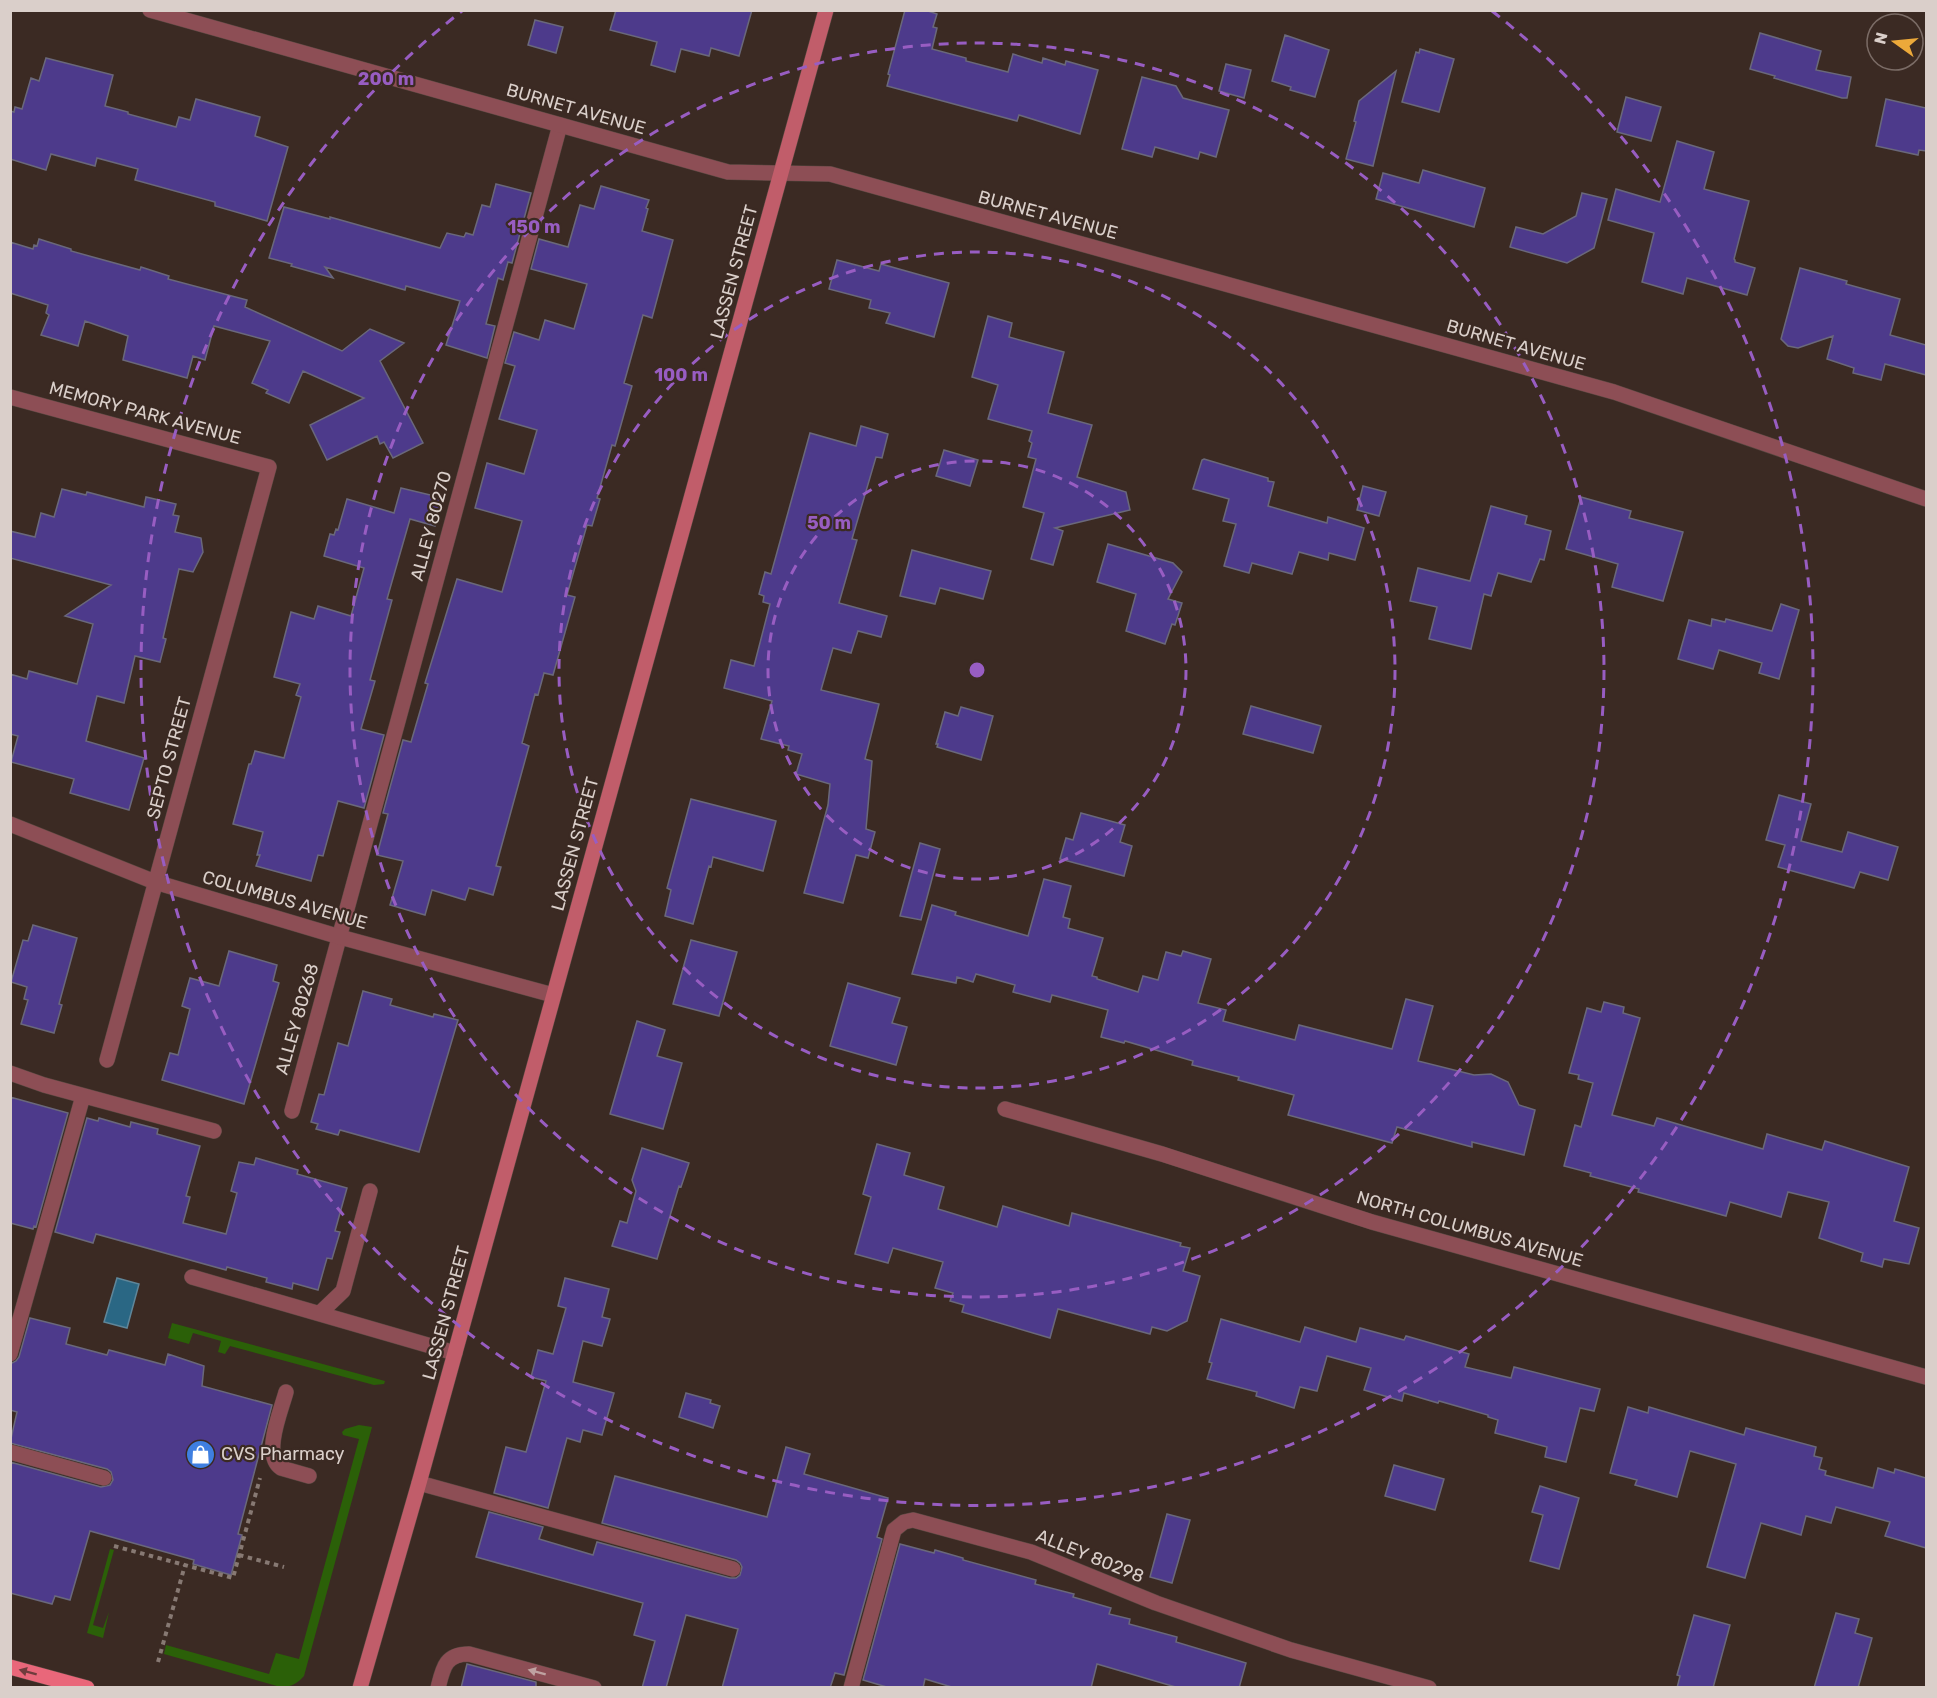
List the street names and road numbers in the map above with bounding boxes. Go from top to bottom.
street label: BURNET AVENUE [504,79,648,139]
street label: BURNET AVENUE [976,186,1120,244]
street label: LASSEN STREET [706,203,762,341]
street label: BURNET AVENUE [1444,315,1588,375]
street label: MEMORY PARK AVENUE [47,377,243,449]
street label: ALLEY 80270 [406,469,456,583]
street label: SEPTO STREET [142,694,196,822]
street label: LASSEN STREET [547,775,603,913]
street label: COLUMBUS AVENUE [200,866,370,934]
street label: ALLEY 80268 [271,961,323,1077]
street label: NORTH COLUMBUS AVENUE [1354,1186,1586,1272]
street label: LASSEN STREET [418,1244,474,1382]
street label: ALLEY 80298 [1033,1524,1147,1588]

